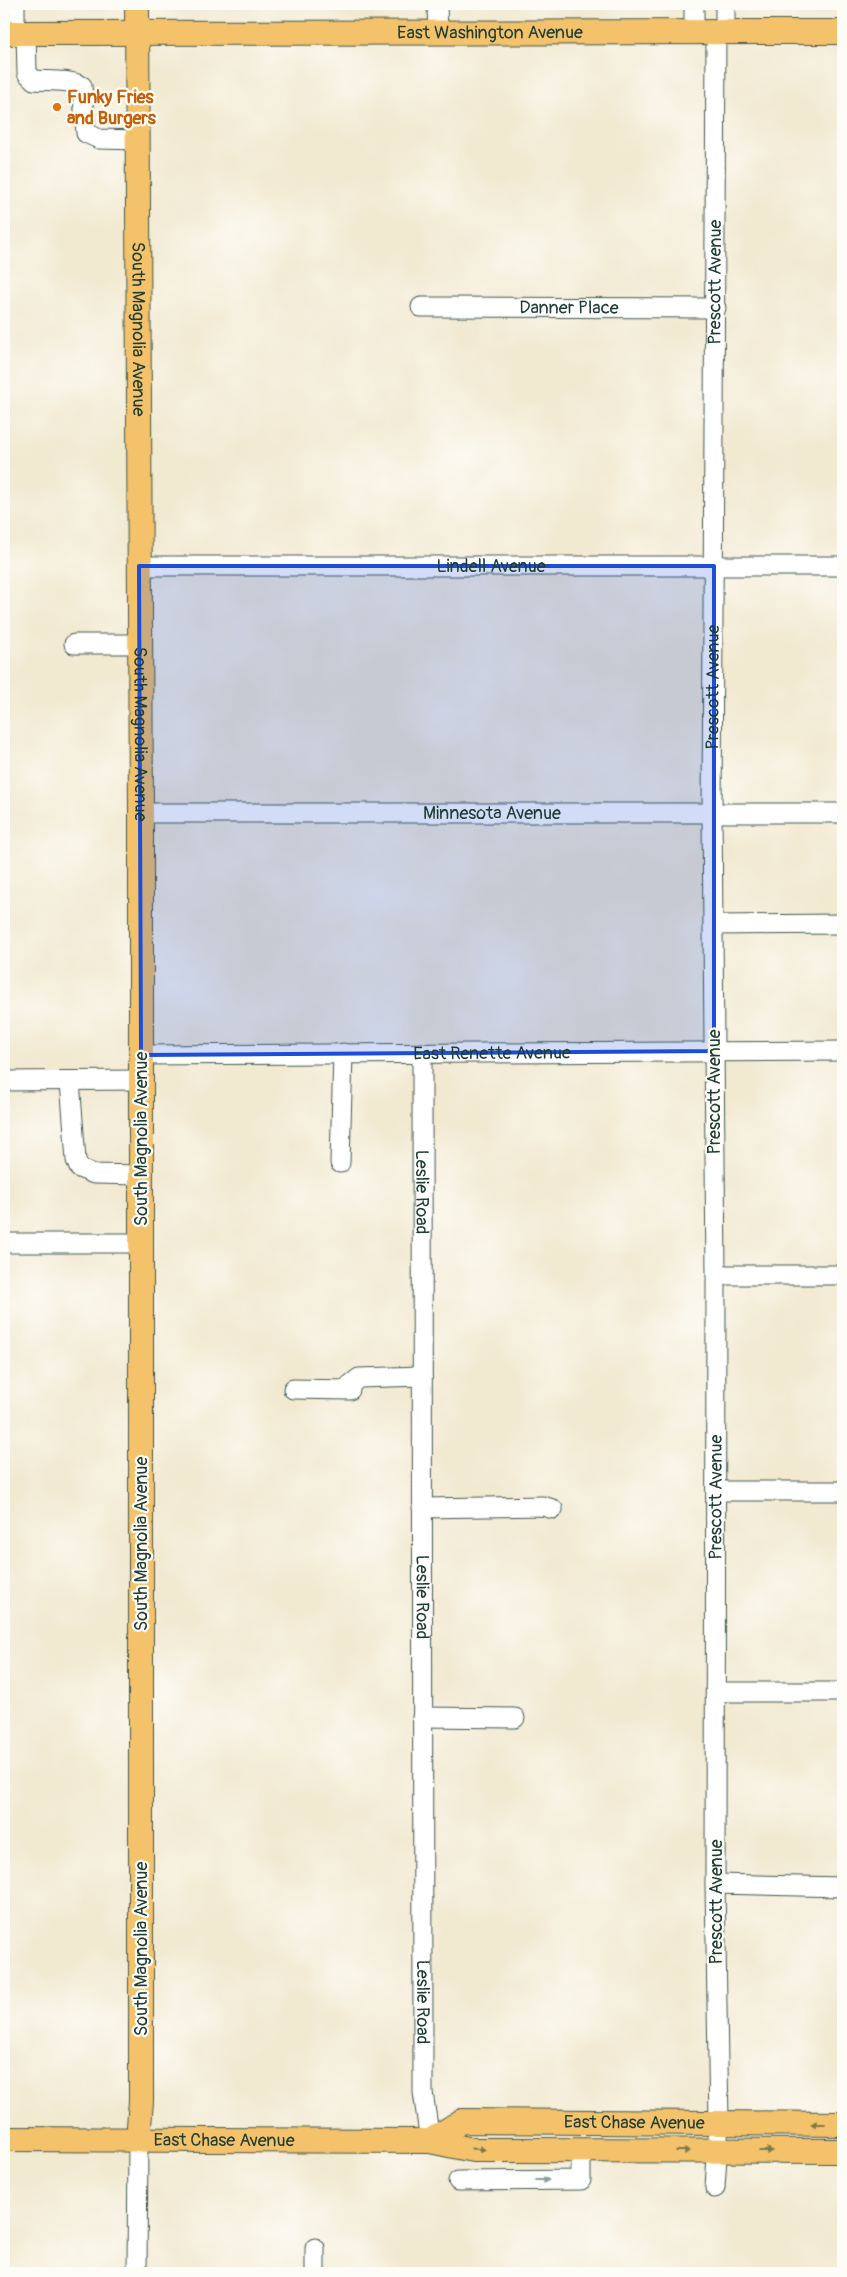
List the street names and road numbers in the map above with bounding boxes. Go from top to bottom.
street label: East Washington Avenue [397,21,583,44]
street label: Prescott Avenue [703,219,727,345]
street label: South Magnolia Avenue [127,242,151,417]
street label: Danner Place [519,296,619,319]
street label: Lindell Avenue [436,555,546,578]
street label: Prescott Avenue [701,624,724,750]
street label: South Magnolia Avenue [129,647,153,821]
street label: Minnesota Avenue [423,802,561,825]
street label: Prescott Avenue [703,1029,726,1155]
street label: East Renette Avenue [413,1041,571,1065]
street label: South Magnolia Avenue [130,1052,153,1226]
street label: Leslie Road [411,1150,434,1234]
street label: Prescott Avenue [704,1434,727,1560]
street label: South Magnolia Avenue [130,1457,153,1631]
street label: Leslie Road [411,1555,434,1639]
street label: Prescott Avenue [705,1839,728,1965]
street label: South Magnolia Avenue [130,1862,153,2036]
street label: Leslie Road [411,1960,434,2044]
street label: East Chase Avenue [564,2110,705,2134]
street label: East Chase Avenue [153,2128,295,2152]

